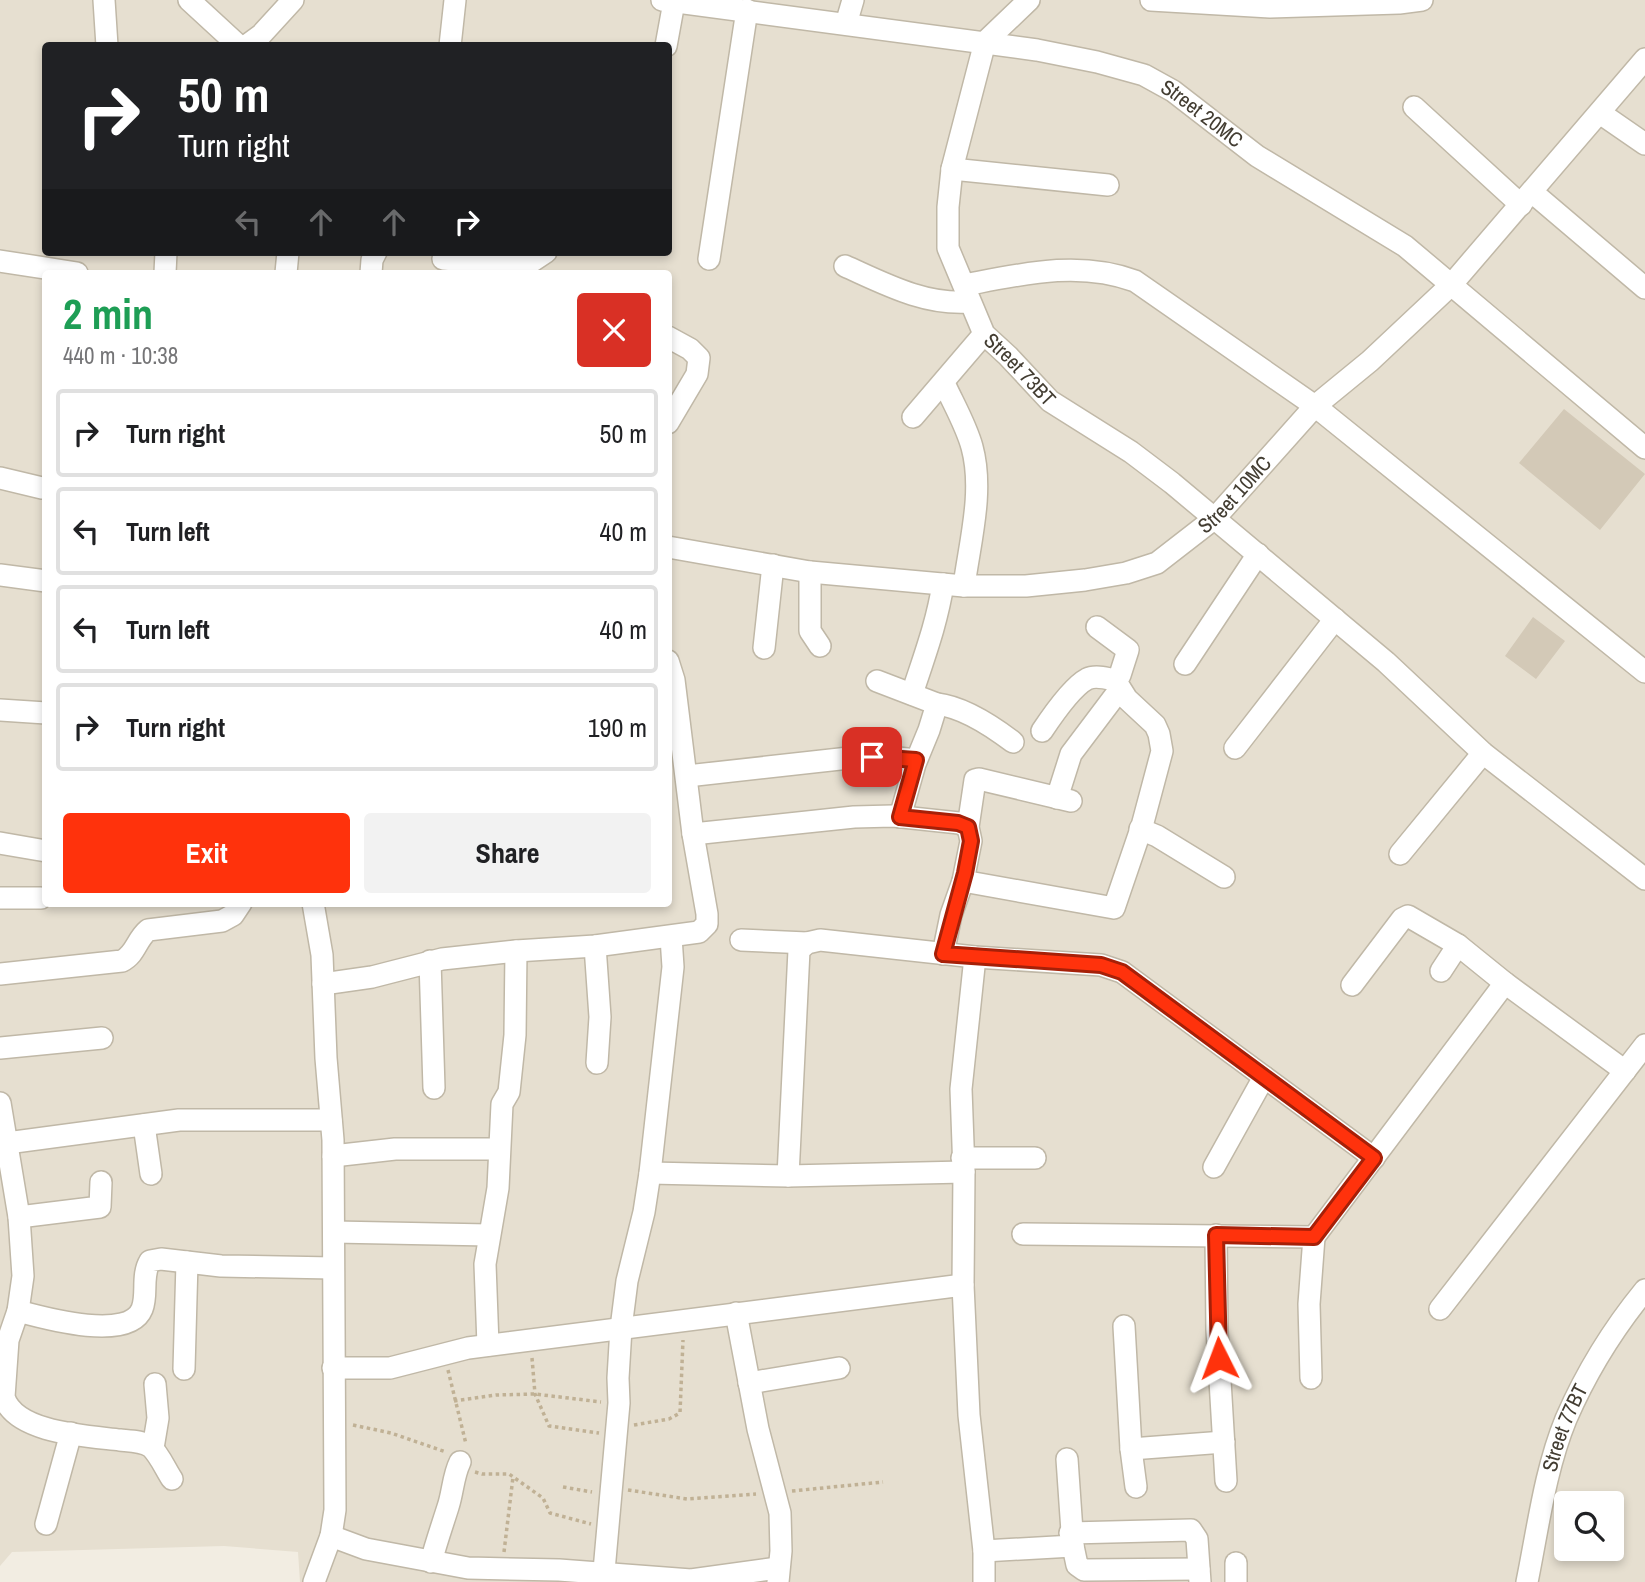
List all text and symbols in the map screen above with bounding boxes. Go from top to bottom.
text: 50 m [178,61,270,127]
icon: right [63,70,154,161]
street label: Street 20MC [1156,72,1249,154]
text: Turn right [178,124,290,167]
icon: left [229,203,267,241]
icon: ahead [302,203,340,241]
icon: ahead [375,203,413,241]
icon: right [448,203,486,241]
text: 2 min [63,286,153,342]
button: close [577,293,651,367]
street label: Street 73BT [978,326,1063,413]
text: 440 m · 10:38 [63,340,178,371]
icon: right [67,414,105,452]
text: Turn right [126,416,225,451]
text: 50 m [600,416,647,451]
street label: Street 10MC [1192,449,1278,540]
icon: left [67,512,105,550]
text: Turn left [126,514,210,549]
text: 40 m [600,514,647,549]
icon: left [67,610,105,648]
text: Turn left [126,612,210,647]
text: 40 m [600,612,647,647]
icon: right [67,708,105,746]
text: Turn right [126,710,225,745]
text: 190 m [588,710,647,745]
pin [842,727,902,787]
icon: arrive [853,738,891,776]
button: Exit [63,813,350,893]
button: Share [364,813,651,893]
position arrow [1182,1321,1256,1395]
street label: Street 77BT [1535,1378,1595,1475]
map controls [1554,1491,1624,1561]
button: search [1554,1491,1624,1561]

